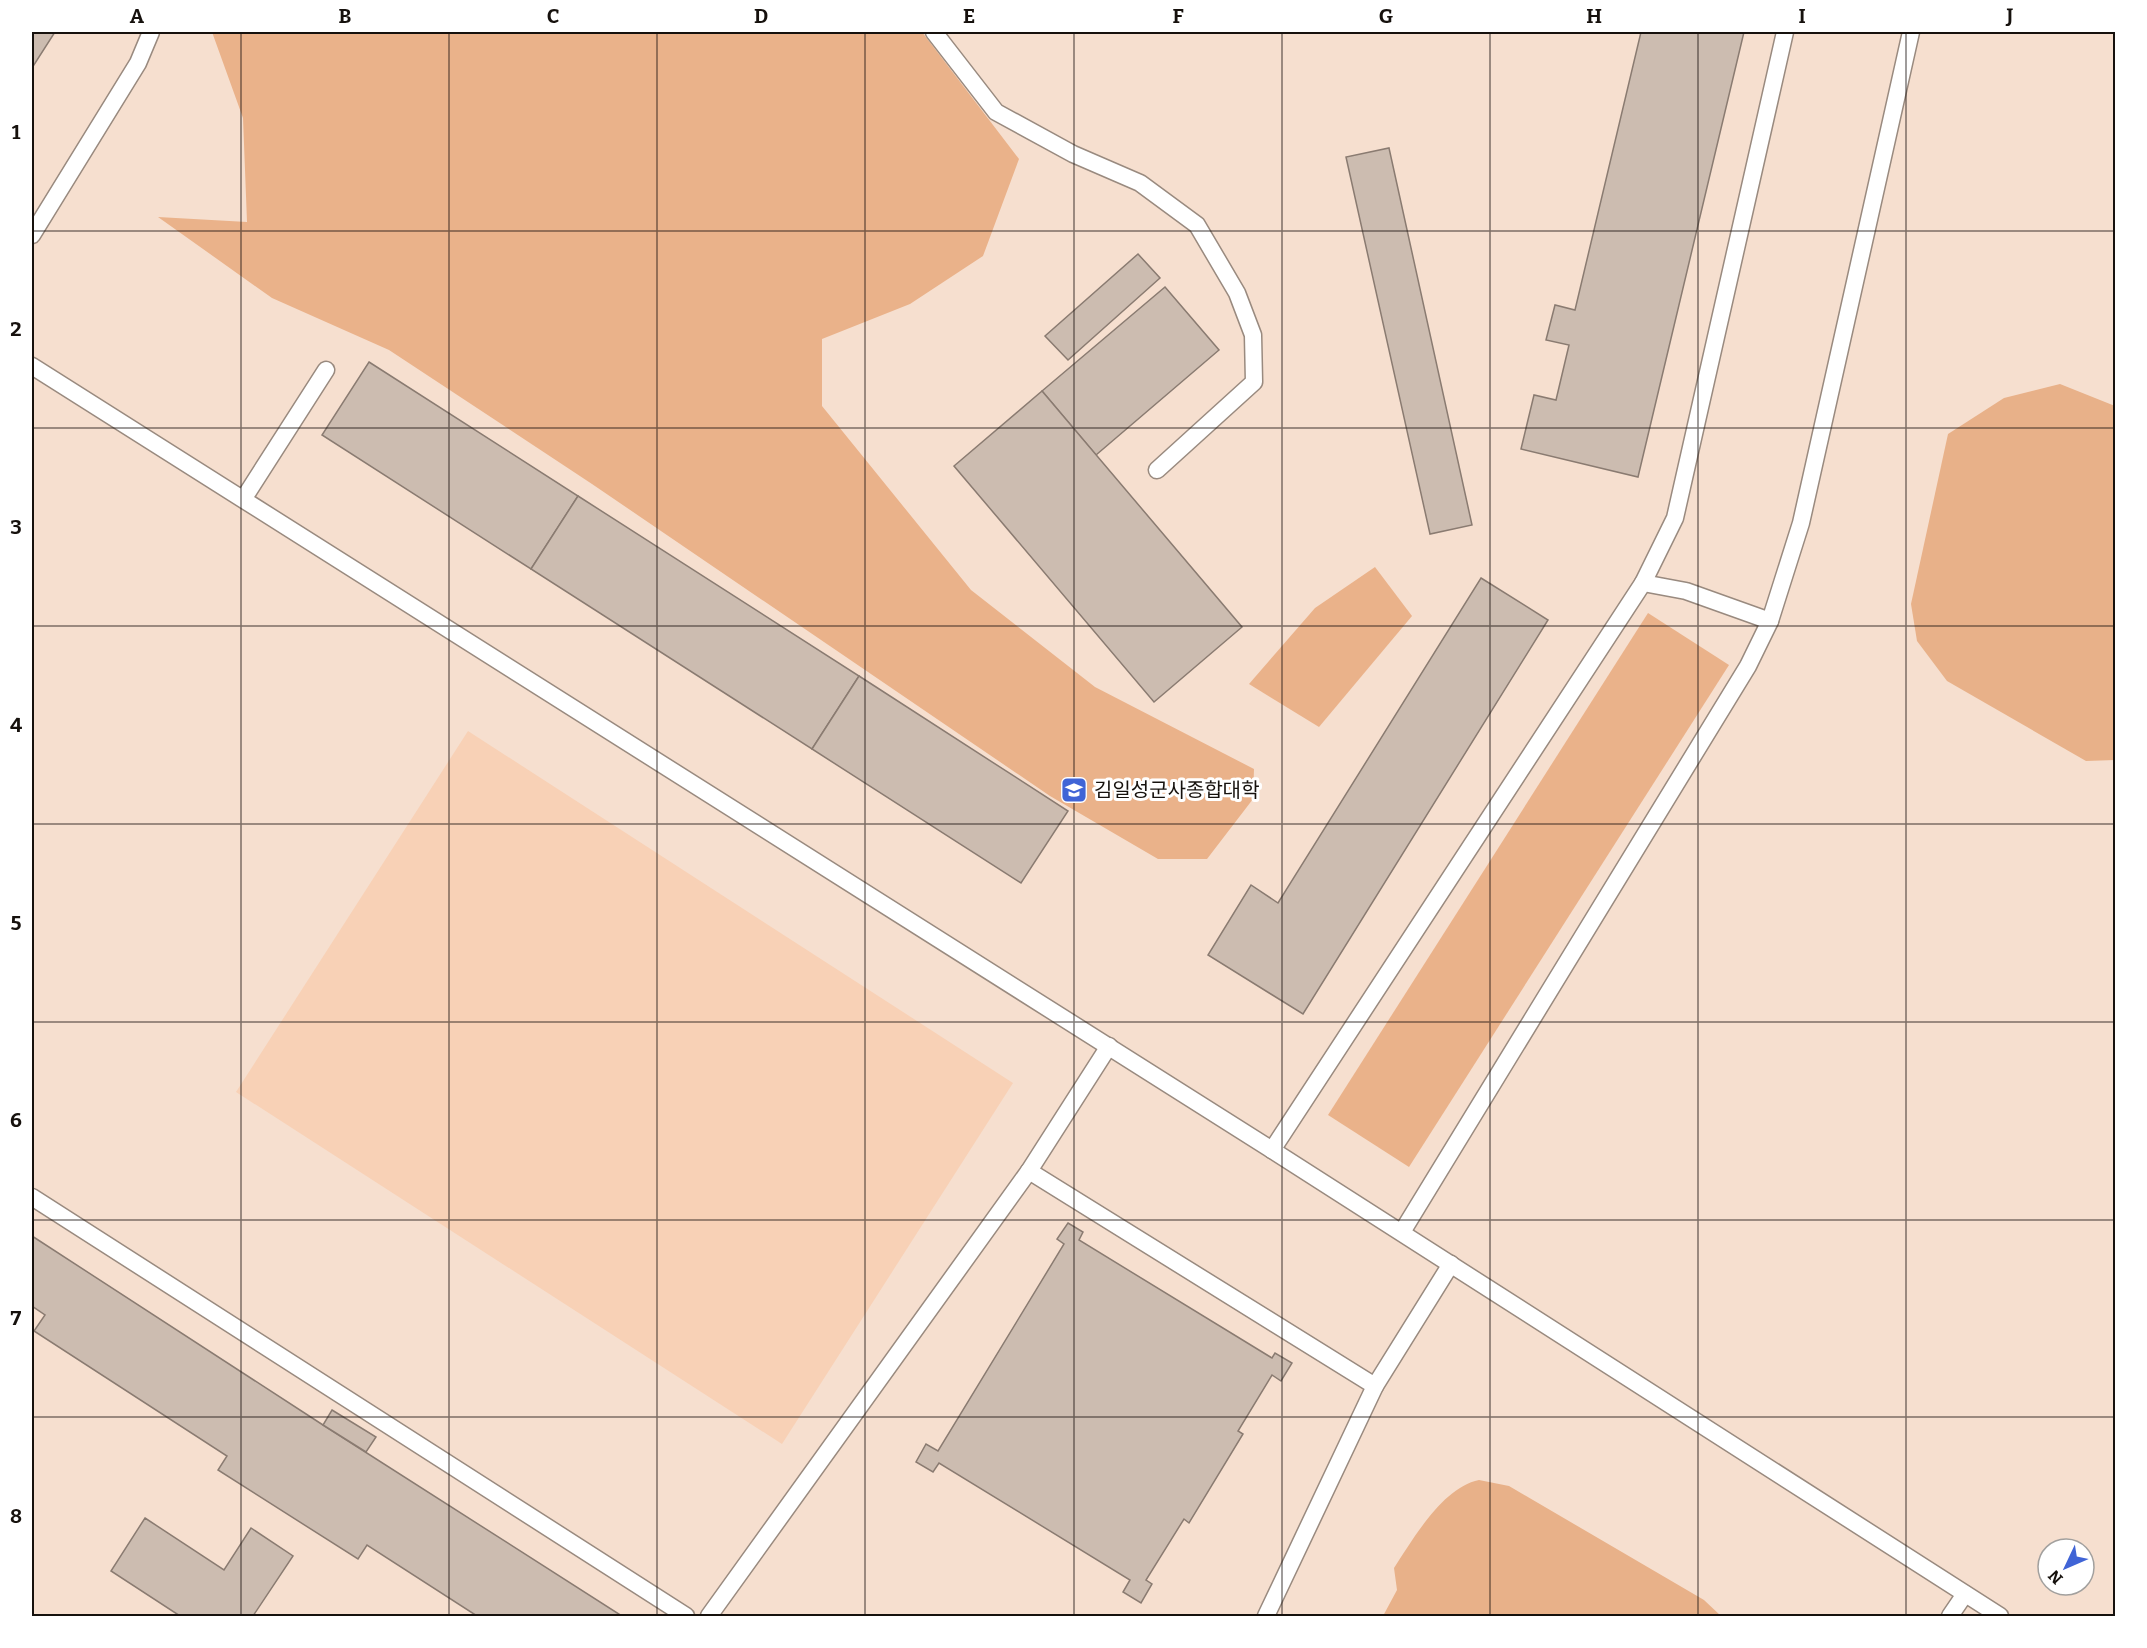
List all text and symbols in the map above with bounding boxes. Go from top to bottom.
text: A [130,4,145,28]
text: B [339,4,352,28]
text: C [547,4,559,28]
text: D [754,4,768,28]
text: E [963,4,975,28]
text: F [1172,4,1184,28]
text: G [1379,4,1393,28]
text: H [1586,4,1602,28]
text: I [1798,4,1806,28]
text: J [2006,4,2014,28]
text: 1 [12,120,21,144]
text: 2 [10,317,22,341]
text: 3 [10,515,22,539]
text: 4 [10,713,22,737]
school or university icon: 김일성군사종합대학 [1059,775,1089,805]
place label: 김일성군사종합대학 [1094,778,1260,802]
text: 5 [11,911,22,935]
text: 6 [10,1108,22,1132]
text: 7 [11,1306,22,1330]
text: 8 [10,1504,22,1528]
north arrow [2036,1537,2096,1597]
text: N [2044,1566,2067,1588]

